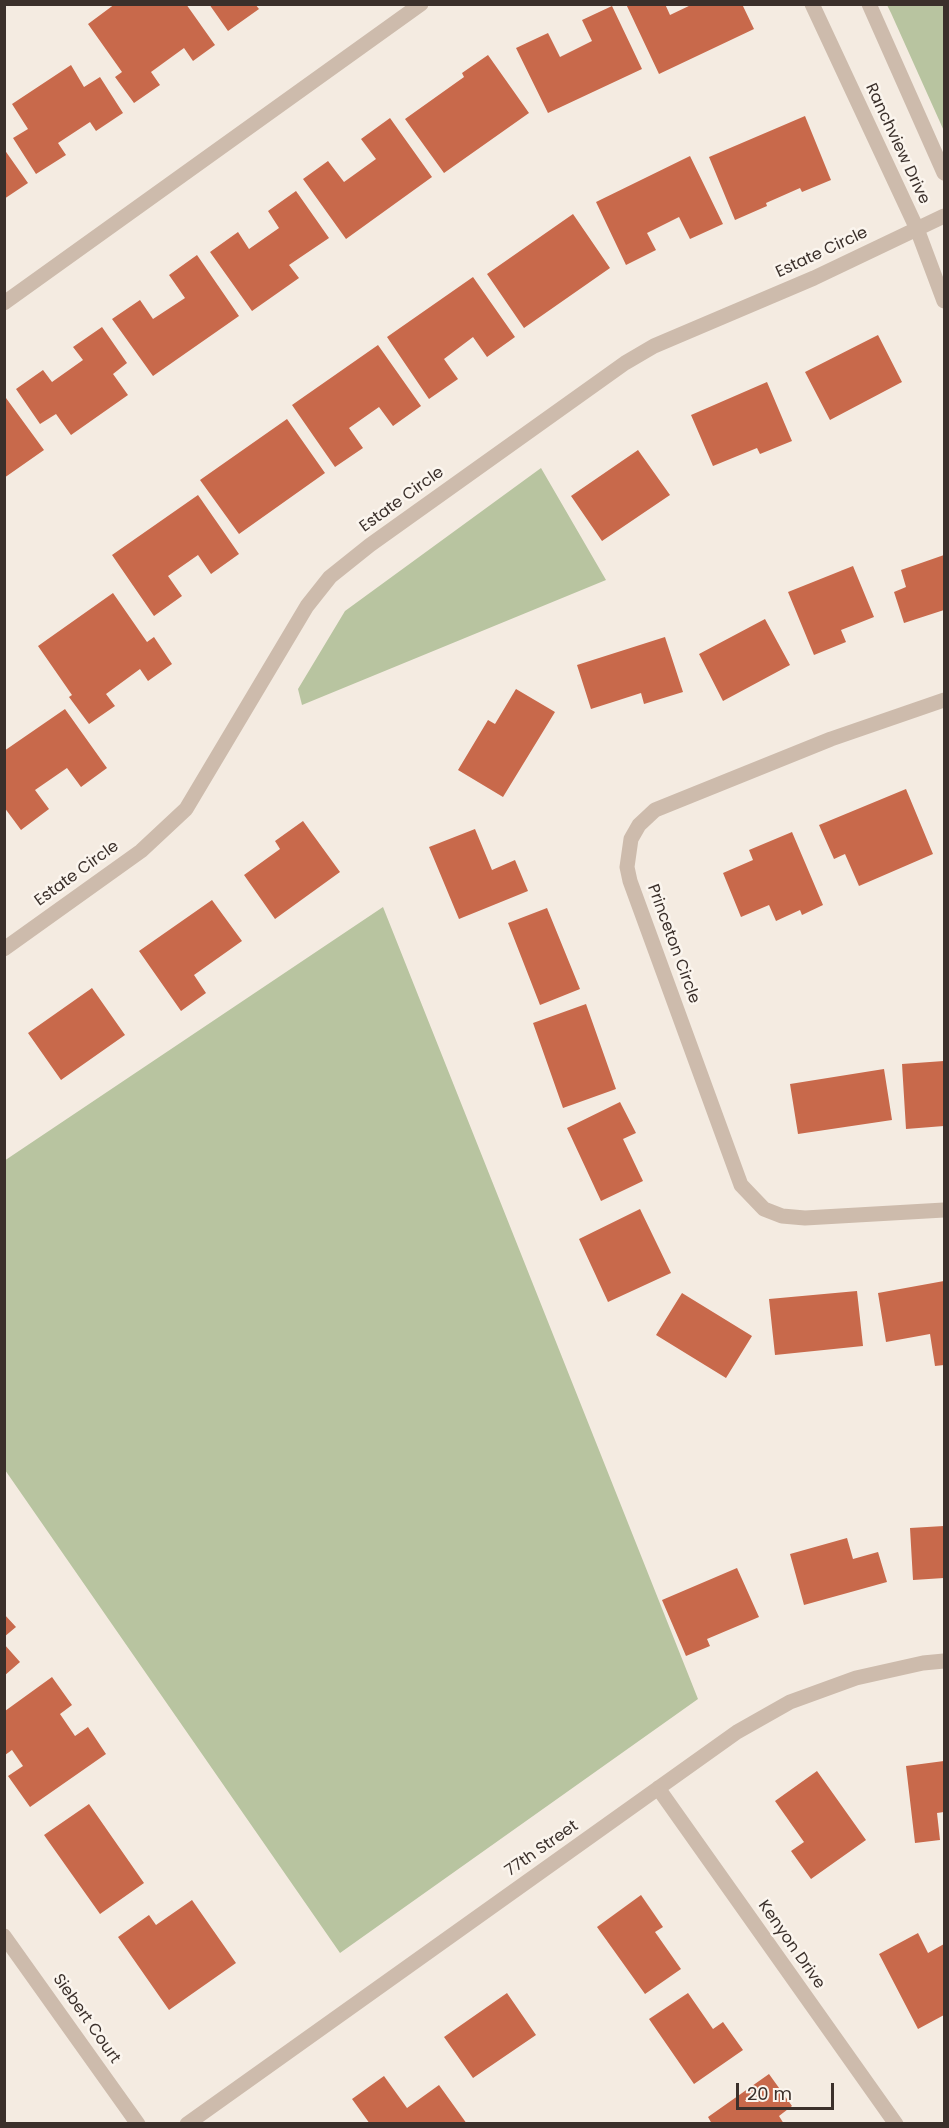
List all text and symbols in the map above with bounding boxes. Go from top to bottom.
street label: Ranchview Drive [861,81,933,207]
street label: Estate Circle [773,223,871,283]
street label: Estate Circle [356,463,448,537]
street label: Estate Circle [31,837,123,911]
street label: Princeton Circle [643,882,703,1006]
street label: 77th Street [502,1817,582,1881]
street label: Kenyon Drive [753,1897,829,1993]
street label: Siebert Court [48,1971,124,2067]
scale bar [739,2071,836,2109]
text: 20 m [747,2081,792,2106]

